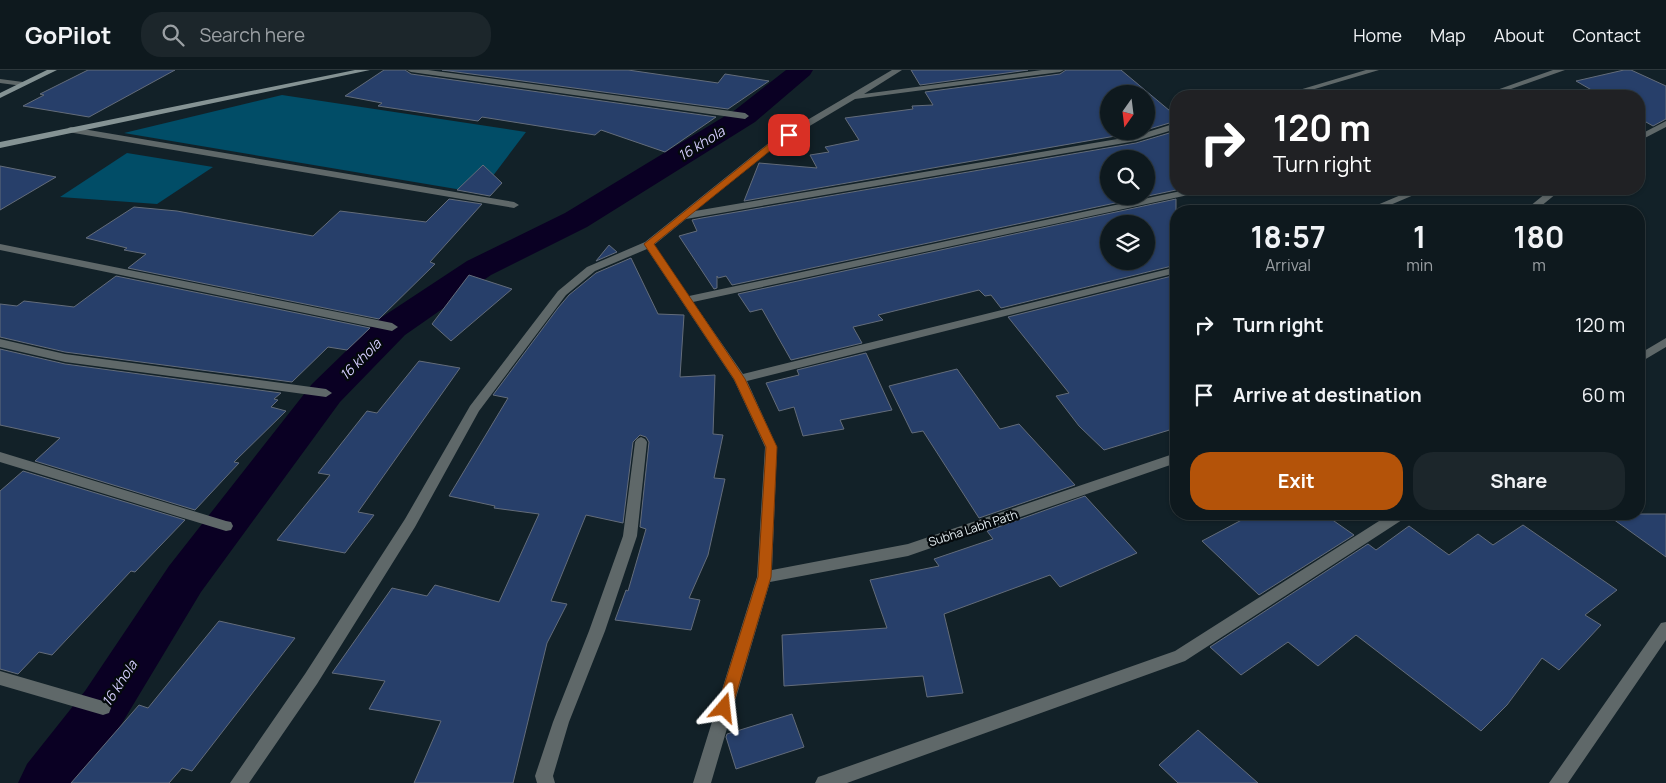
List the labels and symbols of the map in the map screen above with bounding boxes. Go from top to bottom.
north arrow [1100,85,1155,140]
pin [768,114,810,156]
water label: 16 khola [674,121,729,165]
water label: 16 khola [335,333,386,384]
street label: Subha Labh Path [926,506,1020,550]
water label: 16 khola [97,655,142,710]
position arrow [697,681,749,733]

